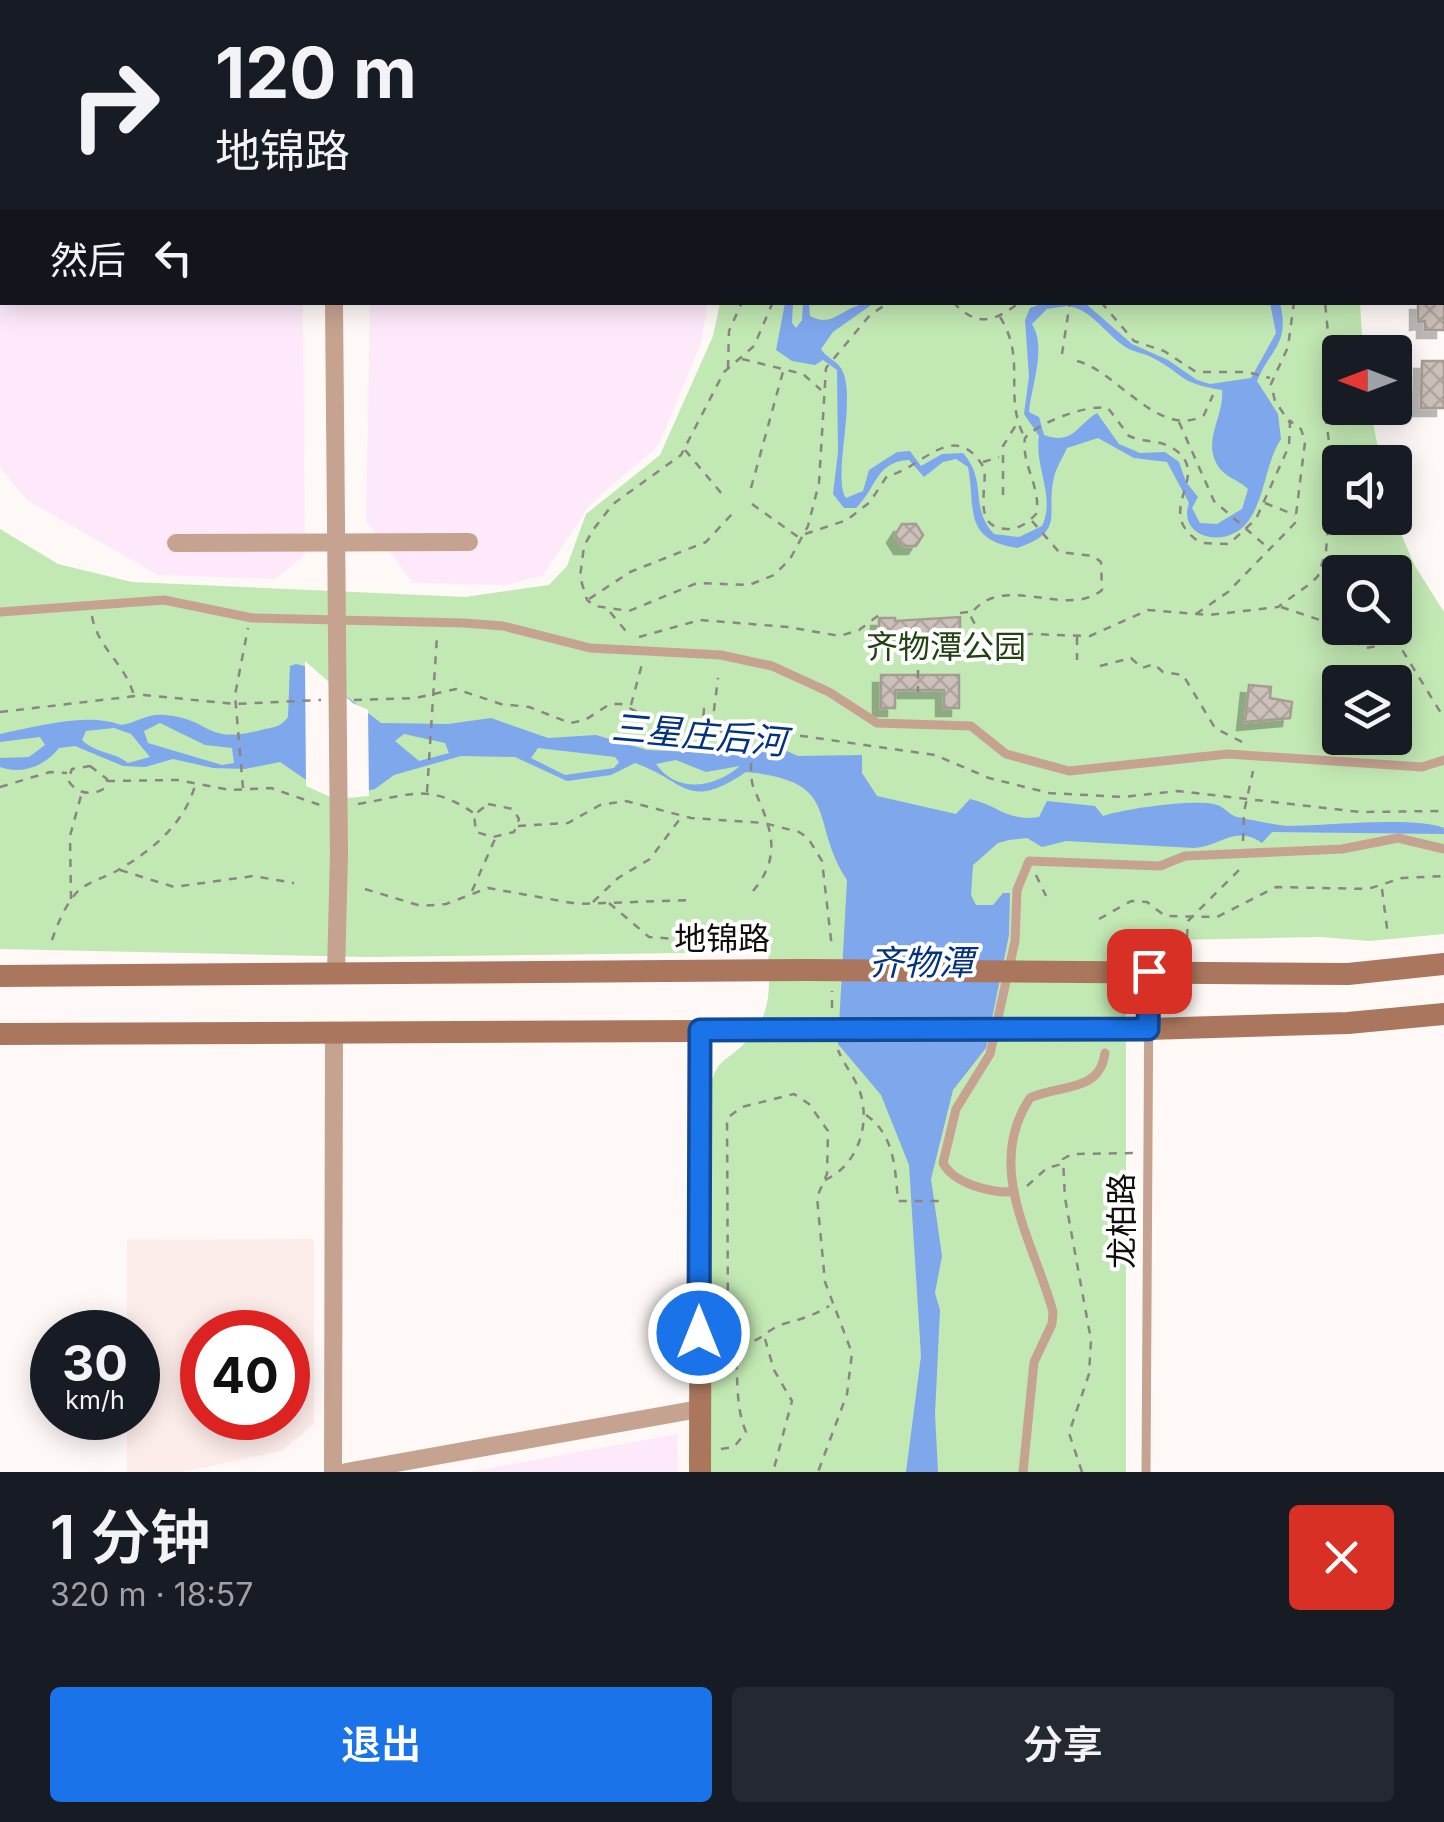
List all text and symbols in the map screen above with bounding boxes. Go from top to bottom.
text: 120 m [215,30,417,115]
icon: right [50,40,180,170]
text: 地锦路 [215,123,350,178]
icon: left [146,230,201,285]
text: 然后 [50,237,126,283]
north arrow [1322,335,1412,425]
map controls [1322,335,1412,755]
button: sound [1322,445,1412,535]
button: search [1322,555,1412,645]
park label: 齐物潭公园 [866,627,1026,666]
button: layers [1322,665,1412,755]
water label: 三星庄后河 [610,705,794,763]
street label: 地锦路 [674,919,770,958]
pin [1107,929,1192,1014]
water label: 齐物潭 [868,941,979,983]
icon: arrive [1122,944,1177,999]
street label: 龙柏路 [1102,1173,1141,1269]
position arrow [647,1281,751,1385]
speed limit sign: 40 [180,1310,310,1440]
text: 30 [62,1333,128,1393]
text: km/h [65,1385,125,1415]
text: 1 分钟 [50,1501,211,1573]
button: close [1289,1505,1394,1610]
text: 320 m · 18:57 [50,1575,253,1614]
button: 退出 [50,1687,712,1802]
button: 分享 [732,1687,1394,1802]

